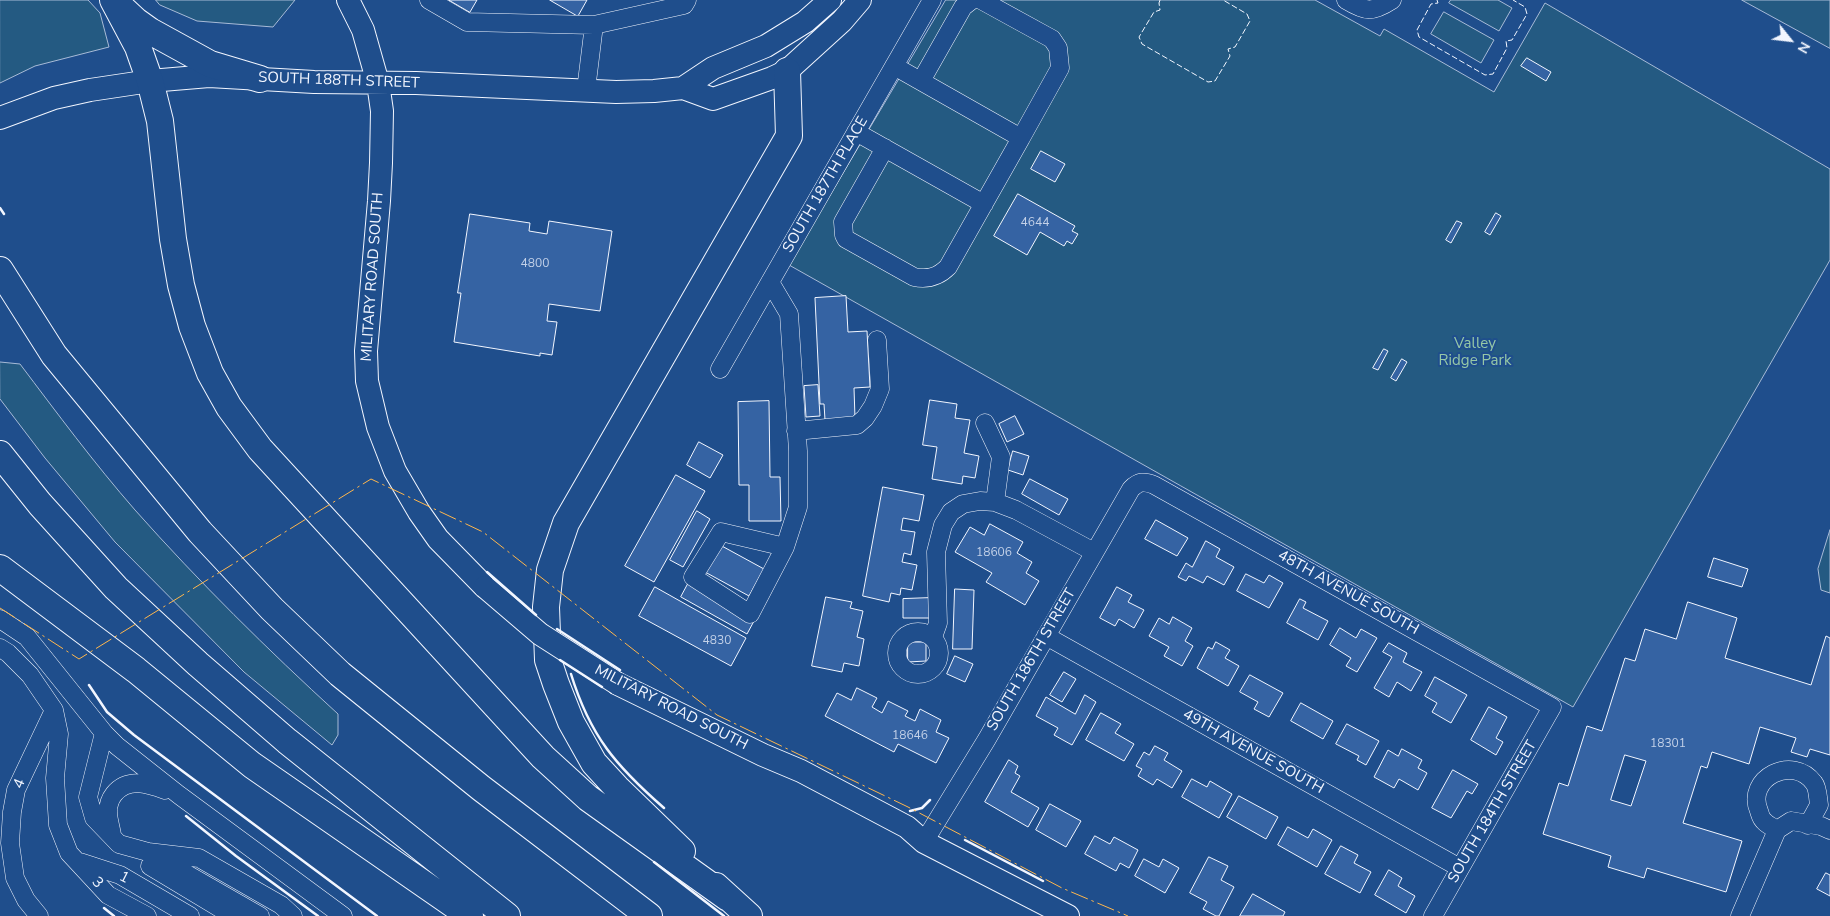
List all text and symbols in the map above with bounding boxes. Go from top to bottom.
north arrow [1765,15,1815,65]
text: N [1793,38,1814,57]
street label: SOUTH 188TH STREET [258,69,420,93]
street label: SOUTH 187TH PLACE [780,114,872,256]
street label: MILITARY ROAD SOUTH [358,192,388,362]
house number: 4644 [1021,216,1049,230]
house number: 4800 [521,257,549,271]
park label: Valley Ridge Park [1439,335,1511,370]
house number: 18606 [976,546,1012,560]
street label: 48TH AVENUE SOUTH [1274,547,1422,639]
street label: SOUTH 186TH STREET [984,586,1080,734]
house number: 4830 [703,634,731,648]
street label: MILITARY ROAD SOUTH [591,662,751,754]
street label: 49TH AVENUE SOUTH [1179,706,1327,798]
house number: 18646 [892,729,928,743]
house number: 18301 [1650,737,1686,751]
street label: SOUTH 184TH STREET [1445,738,1541,886]
street label: 4 [10,776,30,792]
street label: 1 [116,868,132,888]
street label: 3 [87,874,107,892]

